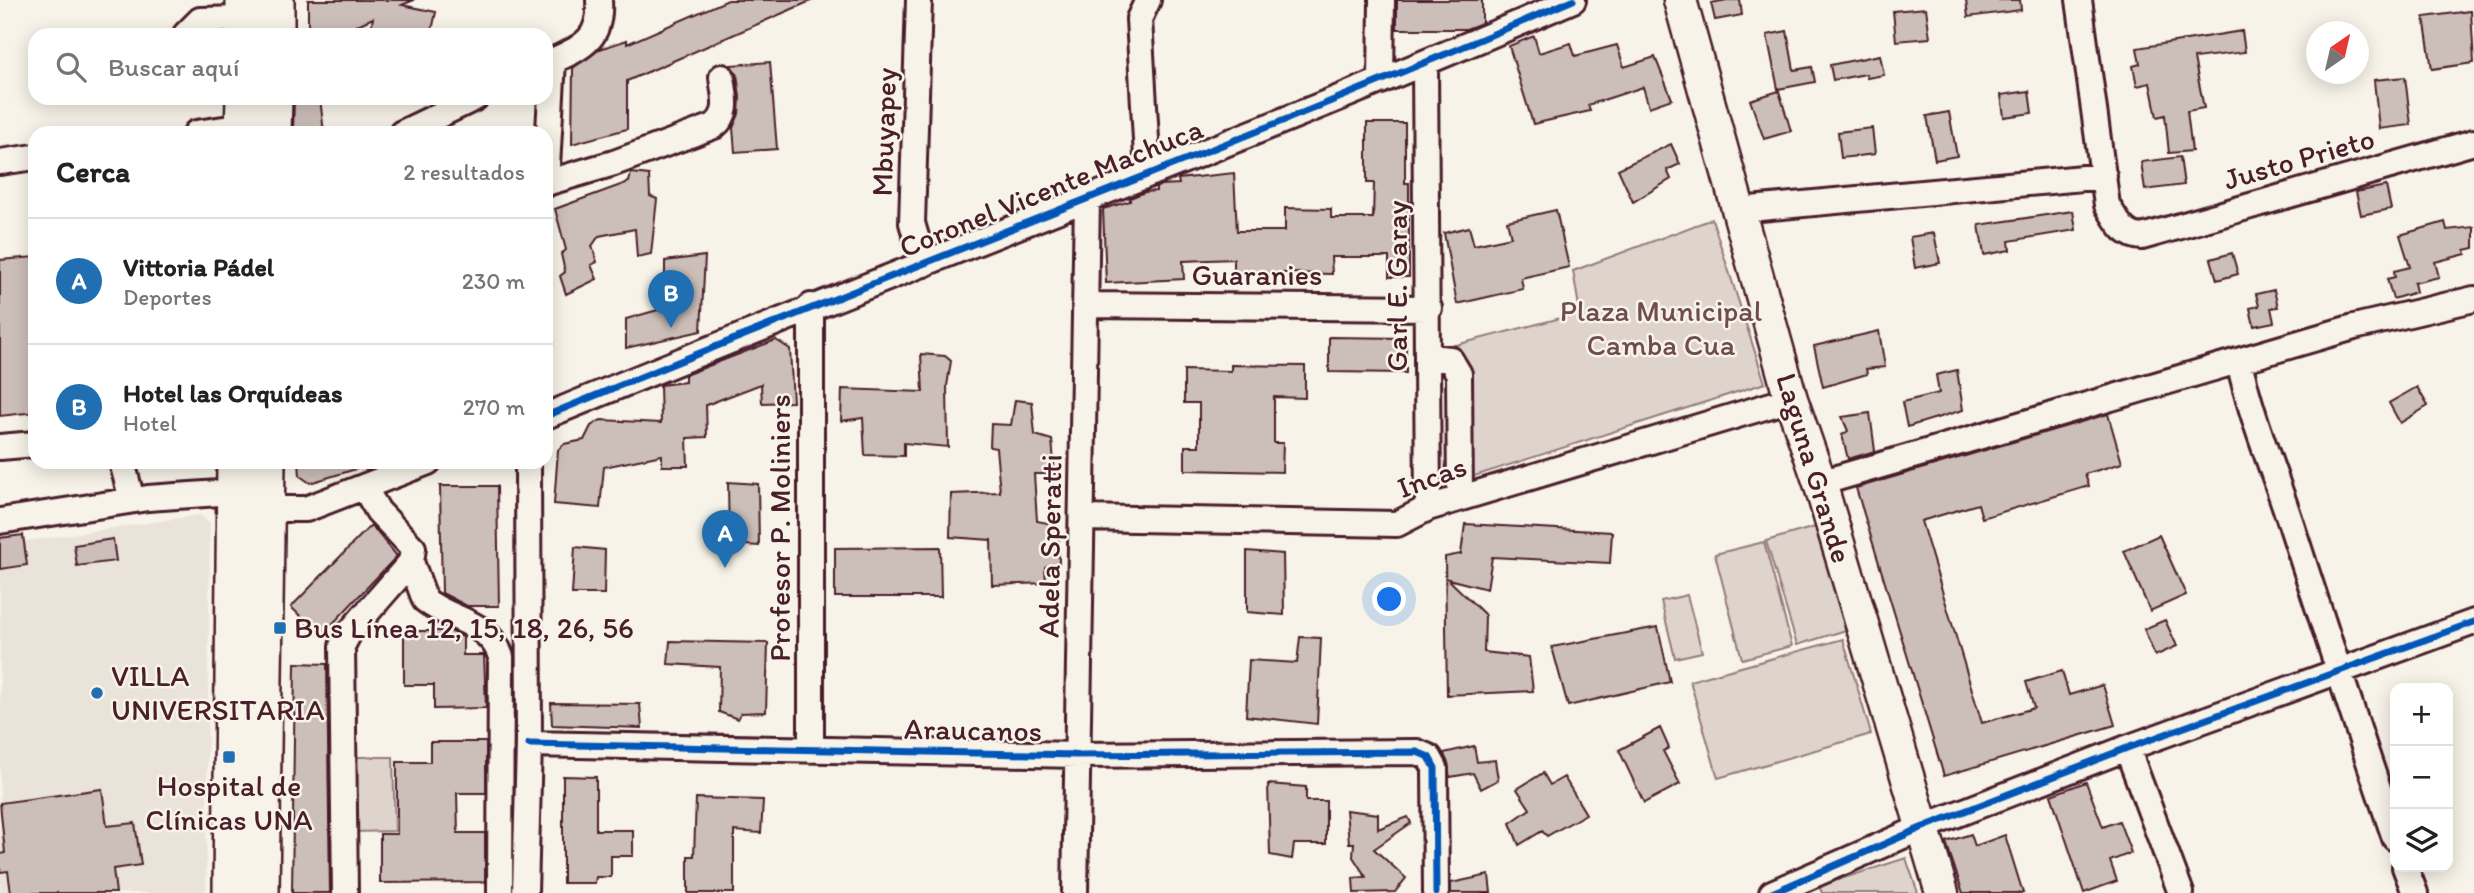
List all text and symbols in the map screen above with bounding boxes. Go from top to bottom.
north arrow [2306,21,2369,84]
search box [28,28,553,105]
icon: search [52,48,90,86]
text: Buscar aquí [108,51,239,83]
street label: Mbuyapey [863,67,904,197]
street label: Coronel Vicente Machuca [894,109,1208,265]
street label: Justo Prieto [2219,119,2378,198]
text: Cerca [56,153,130,190]
text: 2 resultados [403,158,525,186]
street label: Garl E. Garay [1378,200,1415,372]
text: Vittoria Pádel [123,251,274,283]
street label: Guaranies [1192,256,1322,293]
text: A [72,267,86,295]
text: 230 m [462,267,525,295]
pin: B [648,270,694,328]
text: Deportes [123,283,212,311]
park label: Plaza Municipal Camba Cua [1560,292,1763,363]
street label: Laguna Grande [1768,369,1861,567]
text: Hotel las Orquídeas [123,377,343,409]
text: B [72,393,86,421]
text: 270 m [463,393,525,421]
street label: Profesor P. Moliniers [761,394,798,662]
text: Hotel [123,409,177,437]
street label: Incas [1392,447,1471,506]
street label: Adela Speratti [1029,454,1070,638]
pin: A [702,510,748,568]
your location [1372,582,1406,616]
place label: Bus Línea 12, 15, 18, 26, 56 [294,609,634,646]
marker: Bus Línea 12, 15, 18, 26, 56 [272,620,288,636]
place label: VILLA UNIVERSITARIA [111,657,325,728]
map controls [2390,683,2453,872]
button: + [2390,683,2453,746]
marker: VILLA UNIVERSITARIA [89,685,105,701]
street label: Araucanos [904,710,1042,749]
button: − [2390,746,2453,809]
marker: Hospital de Clínicas UNA [221,749,237,765]
place label: Hospital de Clínicas UNA [145,767,313,838]
button: layers [2390,809,2453,872]

